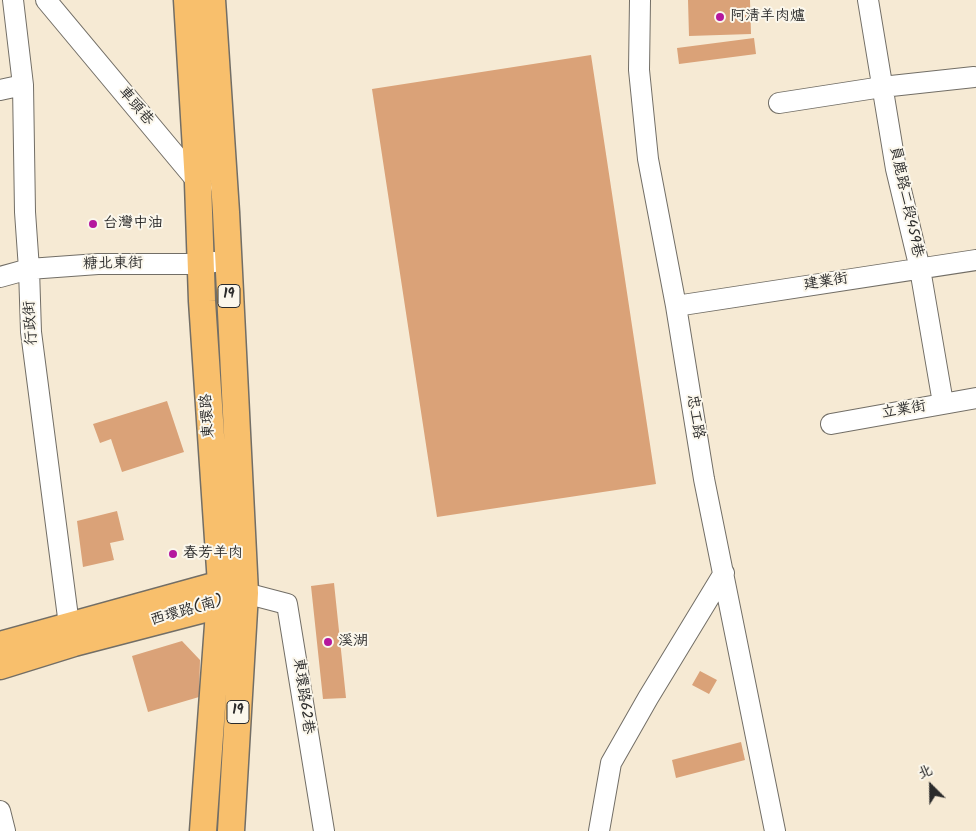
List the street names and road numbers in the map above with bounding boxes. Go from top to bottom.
street label: 車頭巷 [114,84,156,130]
street label: 員鹿路二段459巷 [884,145,926,259]
street label: 糖北東街 [83,255,143,275]
street label: 建業街 [802,271,850,295]
road number: 19 [218,284,240,308]
street label: 行政街 [22,300,42,346]
street label: 東環路 [198,393,220,439]
street label: 忠工路 [682,393,706,441]
street label: 立業街 [880,398,928,424]
street label: 西環路(南) [149,593,225,631]
street label: 東環路62巷 [288,657,316,735]
road number: 19 [227,700,249,724]

